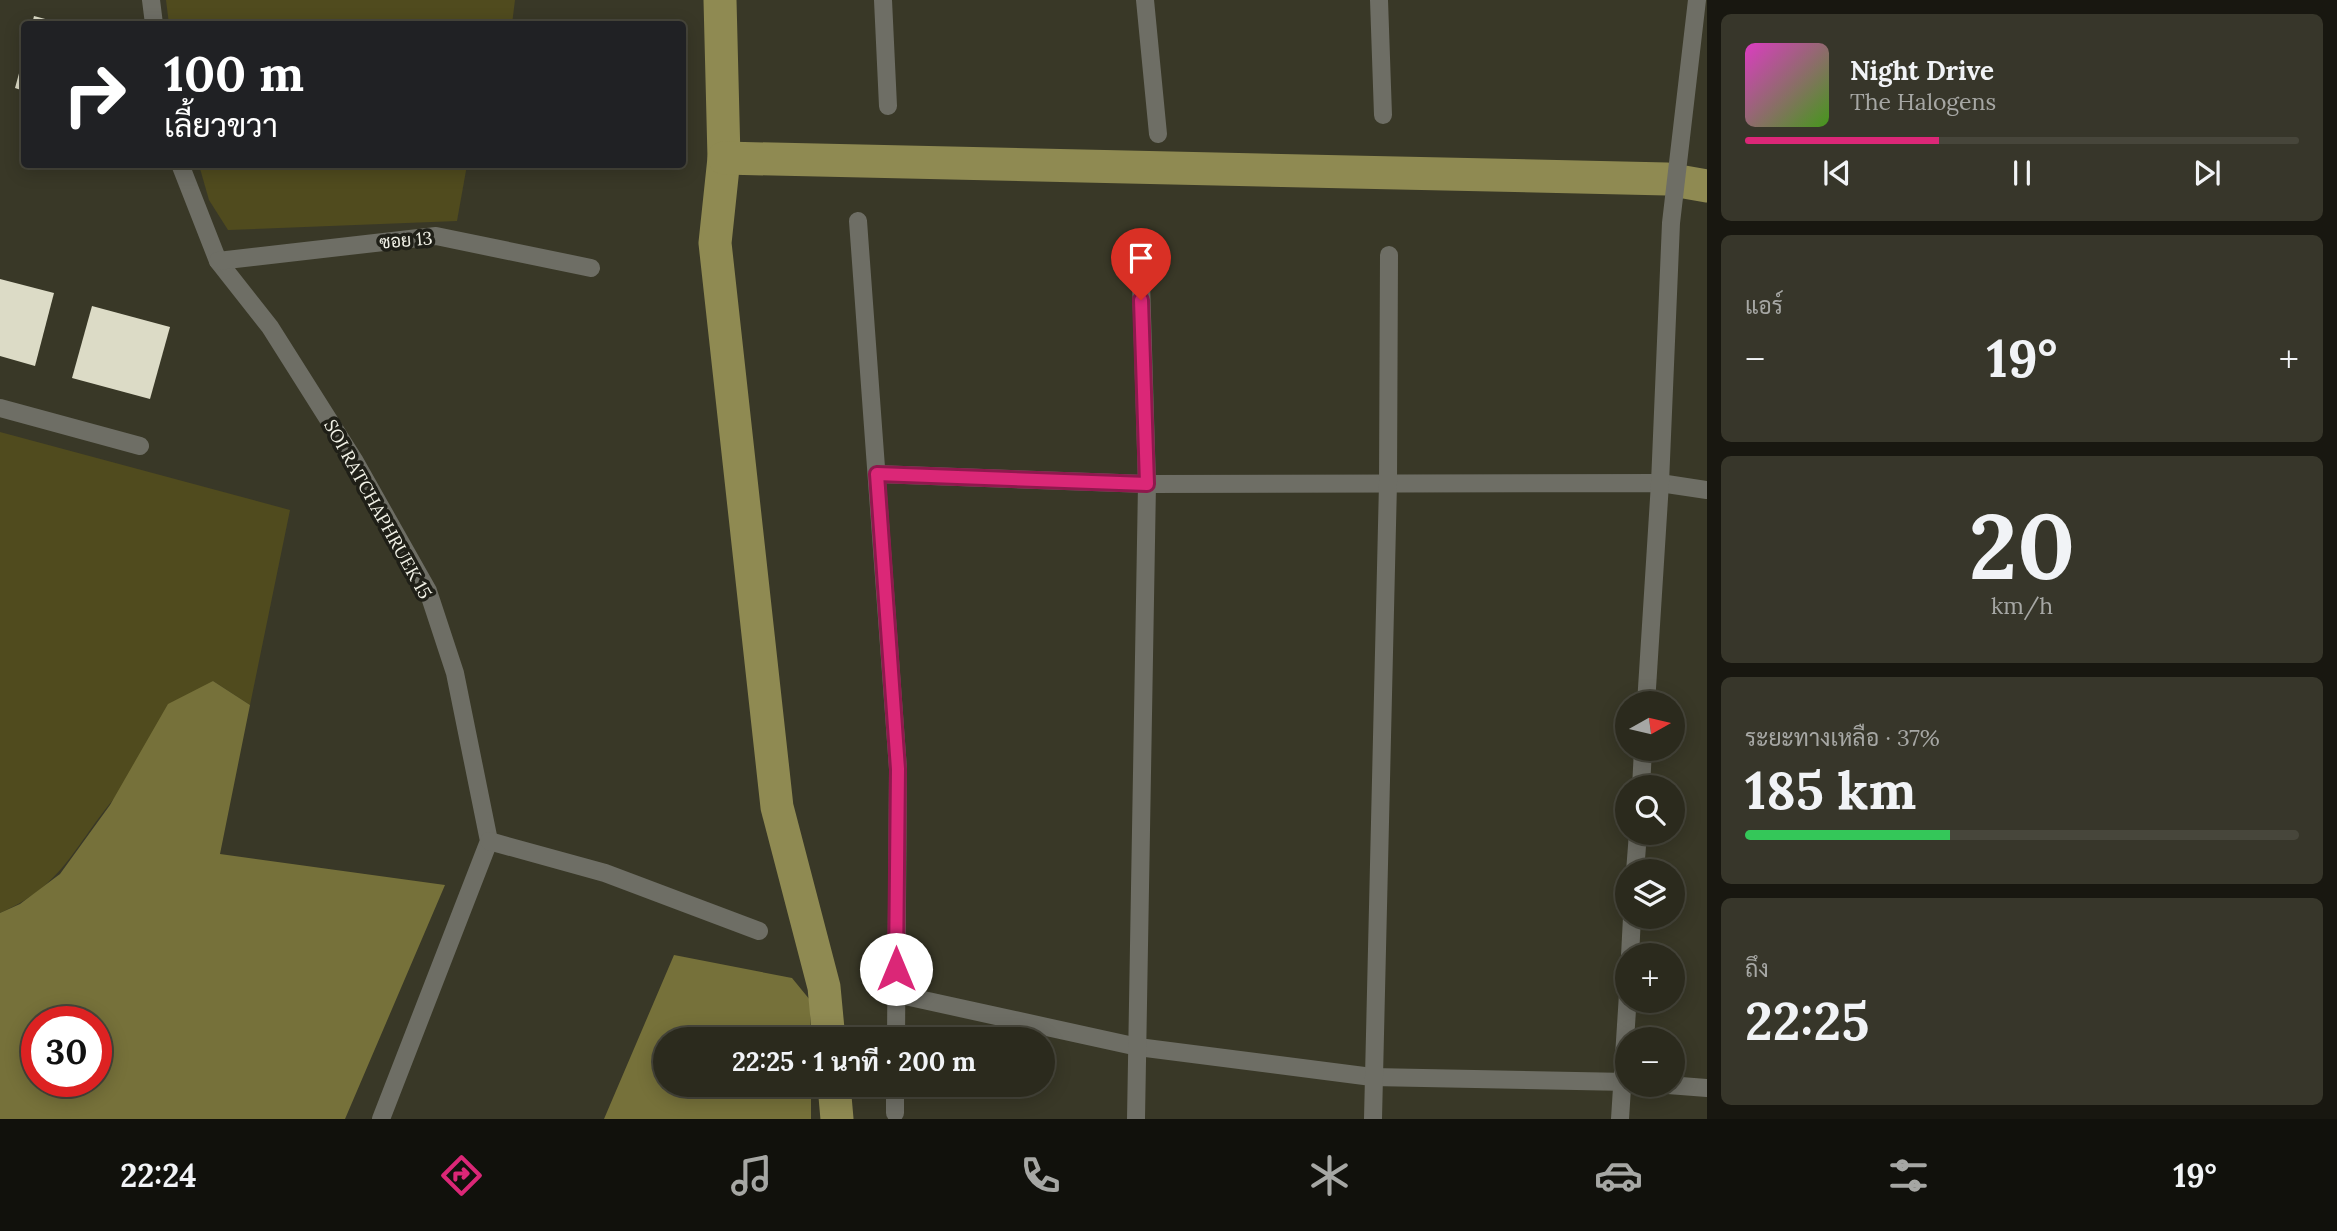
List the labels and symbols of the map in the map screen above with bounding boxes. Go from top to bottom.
street label: ซอย 13 [378,226,434,254]
pin [1111,228,1171,300]
street label: SOI RATCHAPHRUEK 15 [319,415,437,603]
north arrow [1615,691,1685,761]
position arrow [859,932,933,1006]
speed limit sign: 30 [21,1006,112,1097]

